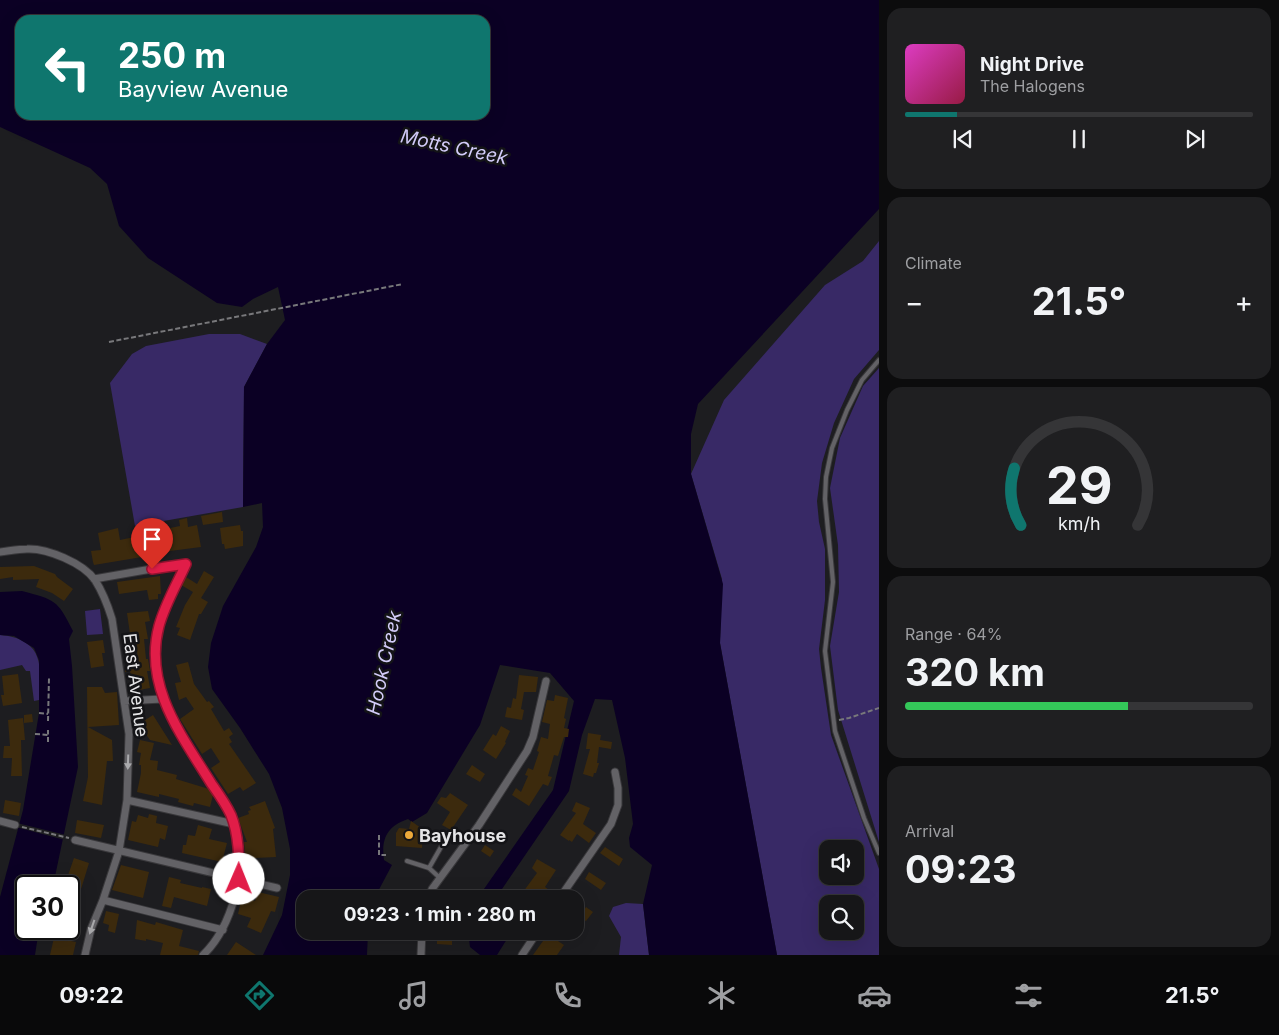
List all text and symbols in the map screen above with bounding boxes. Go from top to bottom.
text: 250 m [118,34,226,76]
icon: left [35,35,100,100]
text: Night Drive [980,53,1084,76]
text: Bayview Avenue [118,76,288,102]
text: The Halogens [980,76,1085,96]
water label: Motts Creek [398,124,510,170]
icon: previous [949,125,977,153]
icon: pause [1065,125,1093,153]
icon: next [1181,125,1209,153]
text: Climate [905,253,962,273]
text: 21.5° [1032,278,1126,324]
text: − [905,285,924,319]
text: + [1234,285,1253,319]
text: 29 [1046,454,1112,517]
text: km/h [1058,513,1100,534]
pin [131,518,173,569]
icon: arrive [138,525,166,553]
water label: Hook Creek [362,608,406,717]
text: Range · 64% [905,624,1002,644]
street label: East Avenue [119,632,153,738]
text: 320 km [905,649,1045,695]
one-way arrow [124,754,132,770]
text: Arrival [905,821,954,841]
place label: Bayhouse [419,825,506,846]
marker: Bayhouse [403,829,415,841]
map controls [819,840,864,940]
button: sound [819,840,864,885]
text: 09:23 [905,846,1016,892]
position arrow [212,852,264,904]
speed limit sign: 30 [15,875,80,940]
button: search [819,895,864,940]
text: 09:23 · 1 min · 280 m [344,903,536,926]
one-way arrow [88,920,96,935]
icon: directions [242,978,277,1013]
icon: music [396,978,431,1013]
icon: phone [550,978,585,1013]
icon: climate [704,978,739,1013]
icon: car [857,978,892,1013]
icon: filters [1011,978,1046,1013]
text: 09:22 [59,982,124,1008]
text: 21.5° [1165,982,1220,1008]

